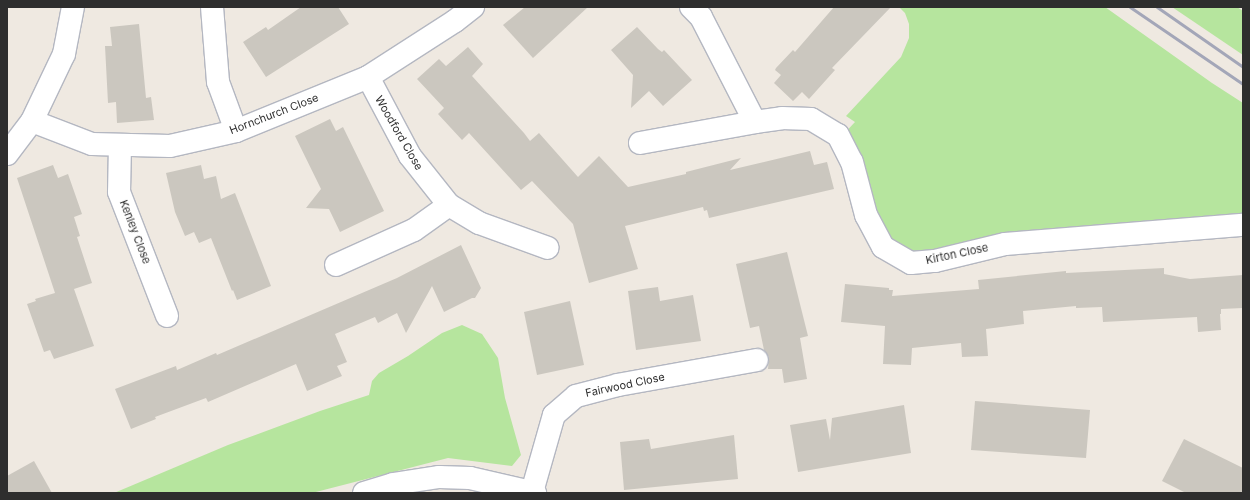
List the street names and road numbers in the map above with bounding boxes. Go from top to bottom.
street label: Hornchurch Close [228,91,320,137]
street label: Woodford Close [372,93,426,173]
street label: Kenley Close [117,198,153,266]
street label: Kirton Close [924,241,990,267]
street label: Fairwood Close [584,370,666,400]

